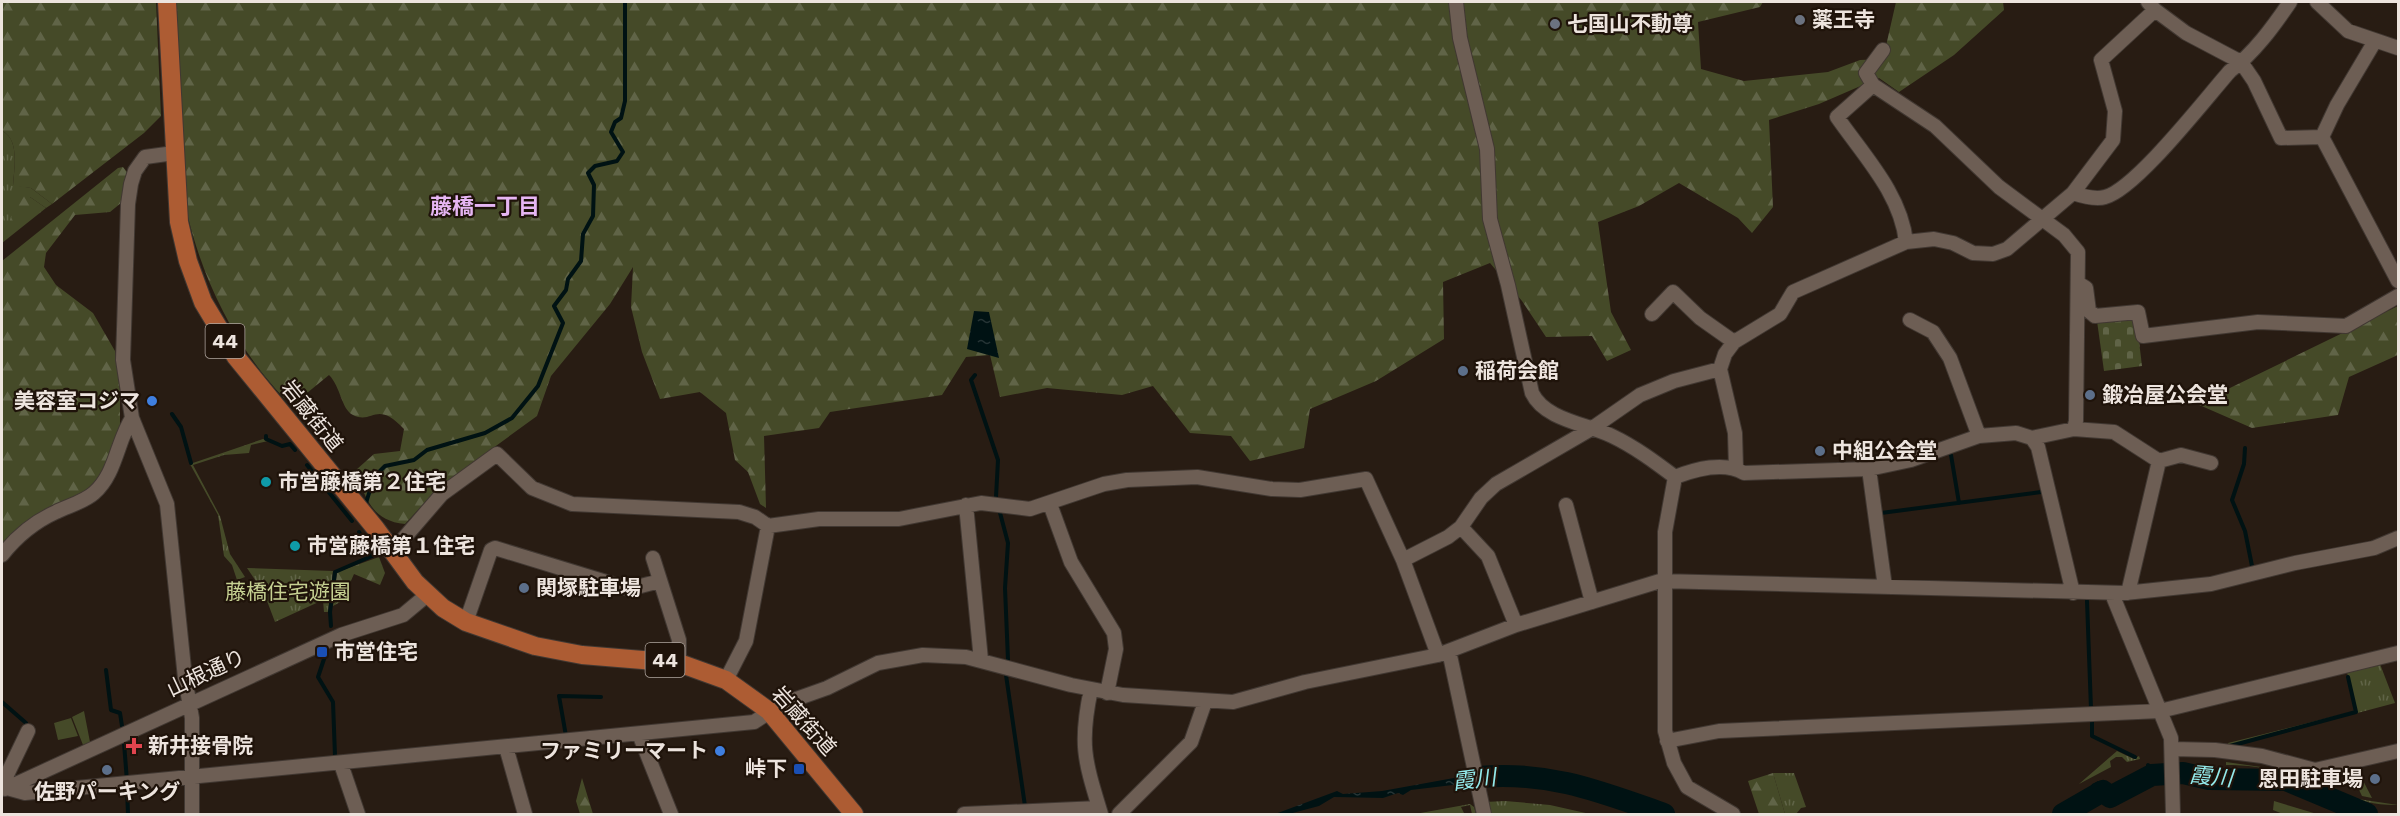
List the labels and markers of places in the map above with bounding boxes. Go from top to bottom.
place label: 薬王寺 [1812,7,1875,32]
place label: 七国山不動尊 [1567,11,1693,36]
marker: 薬王寺 [1793,13,1807,27]
marker: 七国山不動尊 [1548,17,1562,31]
place label: 稲荷会館 [1475,358,1559,383]
marker: 稲荷会館 [1456,364,1470,378]
place label: 鍛冶屋公会堂 [2102,382,2228,407]
place label: 美容室コジマ [14,388,140,413]
marker: 鍛冶屋公会堂 [2083,388,2097,402]
marker: 美容室コジマ [145,394,159,408]
place label: 中組公会堂 [1832,438,1937,463]
marker: 中組公会堂 [1813,444,1827,458]
place label: 市営藤橋第２住宅 [278,469,446,494]
marker: 市営藤橋第２住宅 [259,475,273,489]
place label: 市営藤橋第１住宅 [307,533,475,558]
marker: 市営藤橋第１住宅 [288,539,302,553]
place label: 関塚駐車場 [536,575,641,600]
marker: 関塚駐車場 [517,581,531,595]
place label: 市営住宅 [334,639,418,664]
marker: 市営住宅 [315,645,329,659]
place label: 新井接骨院 [148,733,253,758]
marker: 新井接骨院 [125,737,143,755]
place label: ファミリーマート [540,738,708,763]
marker: ファミリーマート [713,744,727,758]
place label: 峠下 [745,756,787,781]
marker: 峠下 [792,762,806,776]
marker: 佐野パーキング [100,763,114,777]
place label: 恩田駐車場 [2258,766,2363,791]
marker: 恩田駐車場 [2368,772,2382,786]
place label: 佐野パーキング [34,779,180,804]

